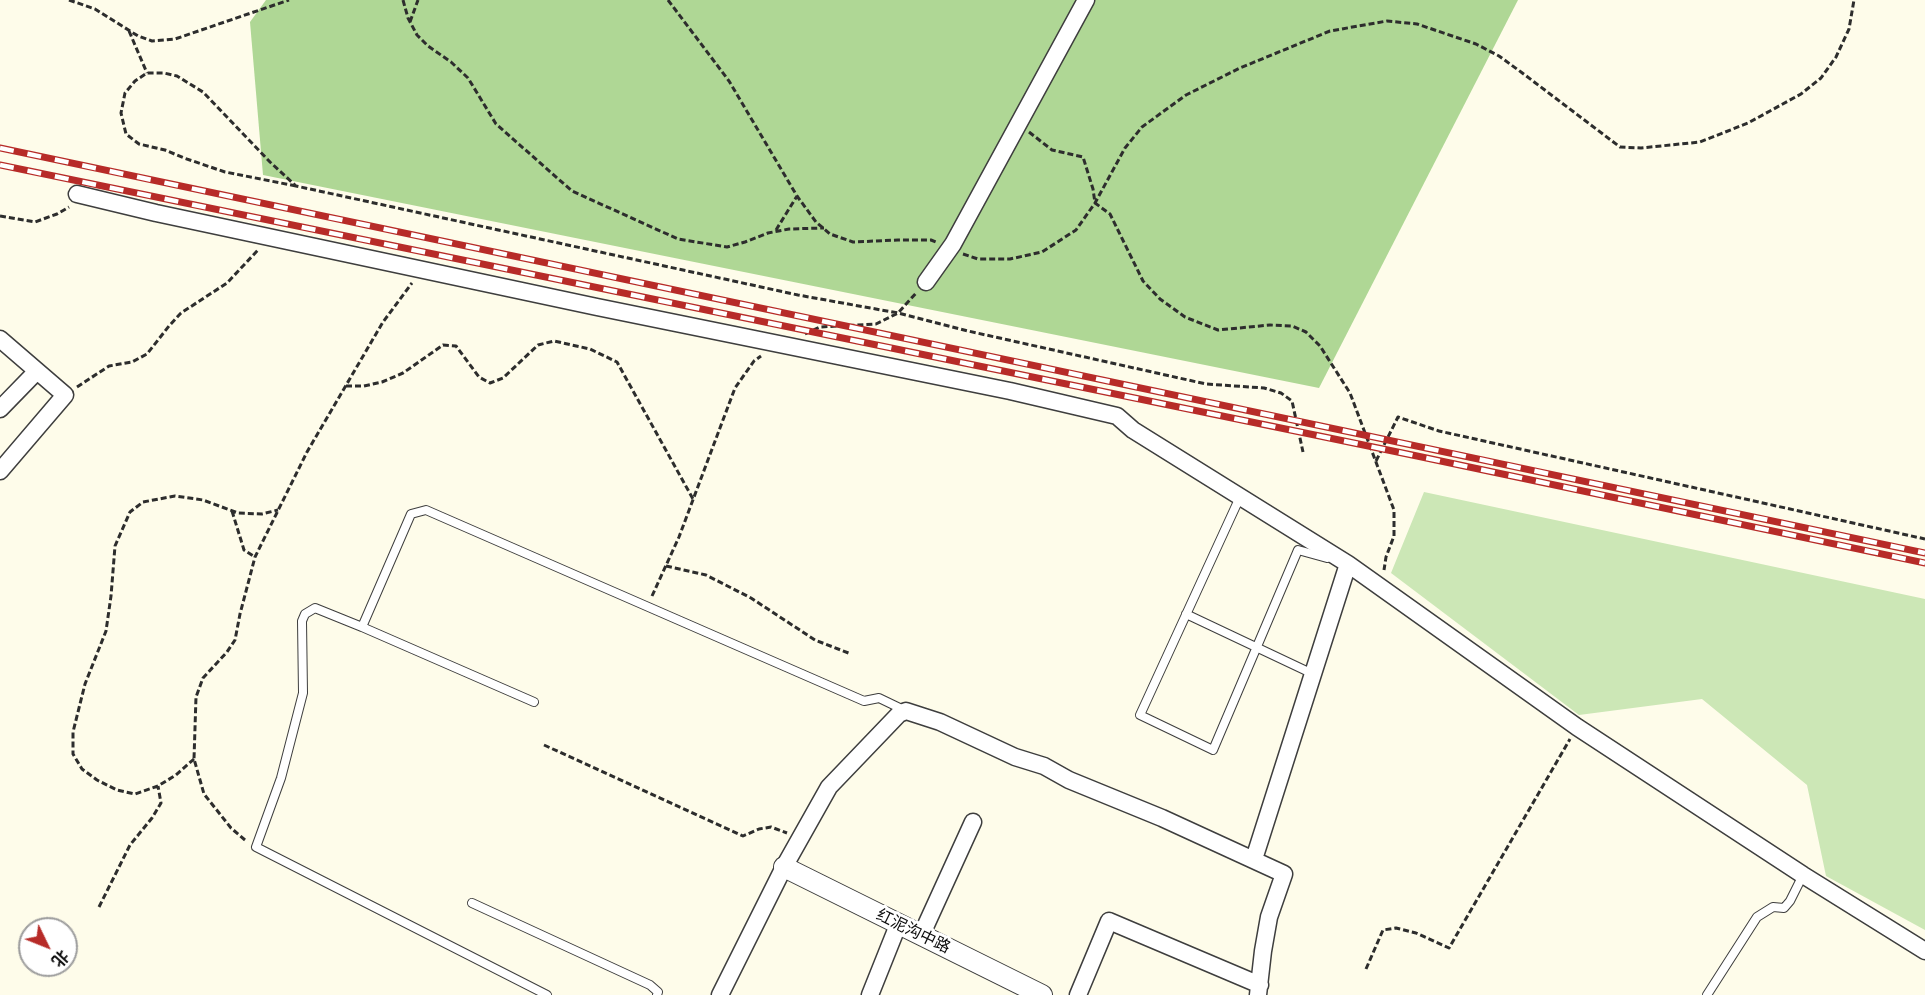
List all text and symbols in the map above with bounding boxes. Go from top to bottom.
street label: 红泥沟中路 [873,906,953,958]
north arrow [18,917,78,977]
text: 北 [48,947,72,970]

